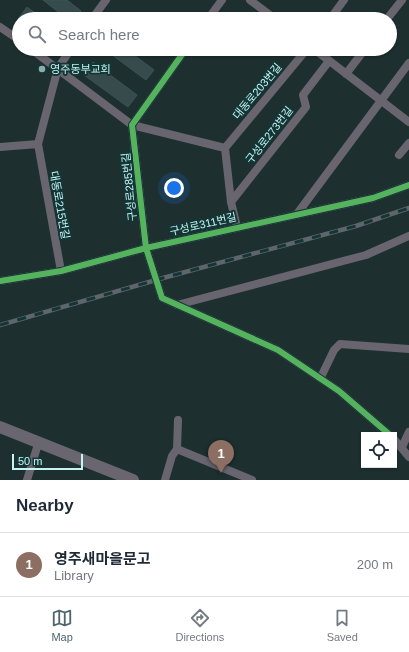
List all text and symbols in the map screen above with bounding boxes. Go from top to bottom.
search box [12,12,397,56]
icon: search [26,23,48,45]
text: Search here [58,26,140,43]
street label: 대동로203번길 [230,61,284,121]
place label: 영주동부교회 [50,63,111,75]
marker: 영주동부교회 [37,64,47,74]
street label: 구성로273번길 [243,104,295,166]
street label: 구성로285번길 [119,152,139,222]
street label: 대동로215번길 [48,170,72,240]
your location [164,178,184,198]
street label: 구성로311번길 [168,210,238,238]
map controls [361,432,397,468]
button: locate [361,432,397,468]
pin: 1 [208,440,234,473]
scale bar [12,452,83,471]
text: 50 m [18,455,42,467]
text: Nearby [16,496,74,515]
text: 영주새마을문고 [54,550,151,567]
text: 1 [25,557,33,572]
text: 200 m [357,557,393,572]
text: Library [54,568,94,583]
tab: Map [51,607,73,643]
tab: Directions [175,607,224,643]
tab: Saved [327,607,358,643]

